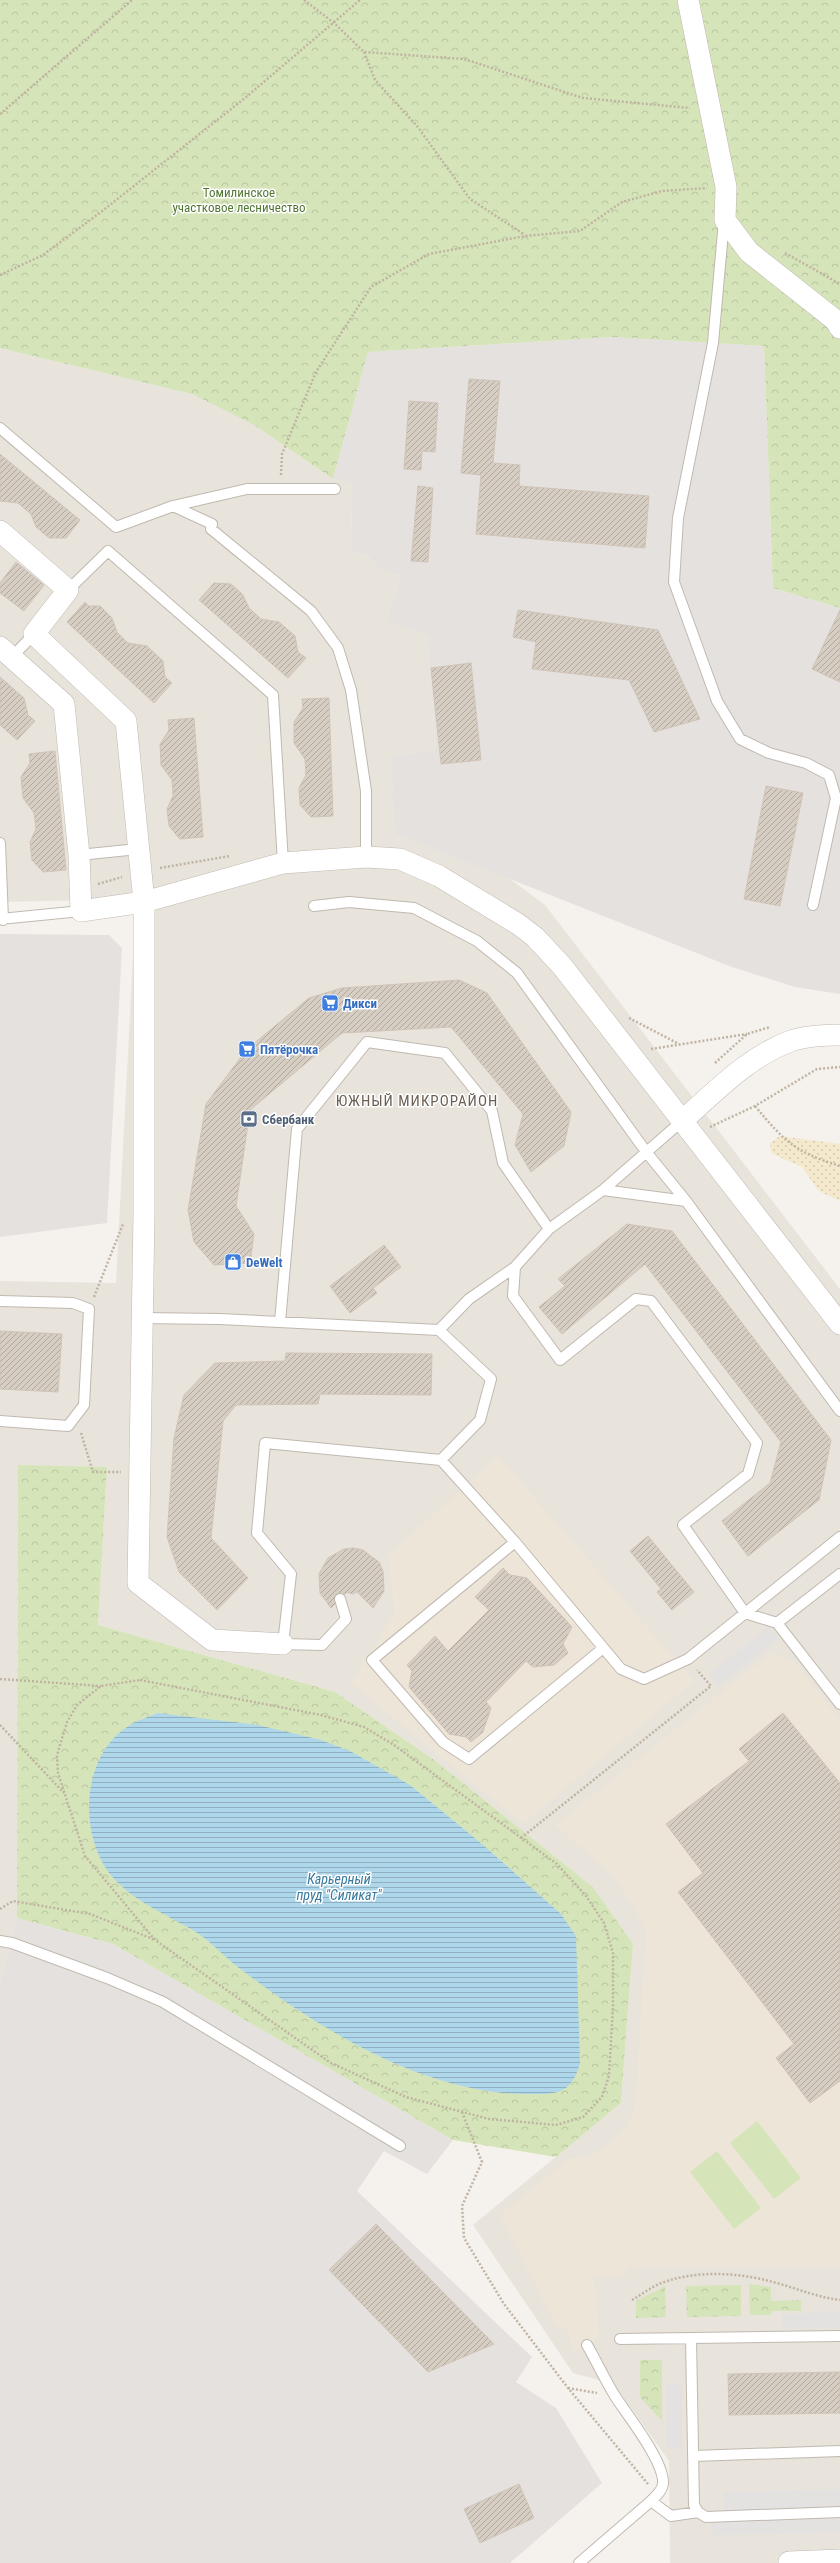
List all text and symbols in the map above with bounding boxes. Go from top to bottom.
park label: Томилинское участковое лесничество [172,185,306,215]
supermarket icon: Дикси [320,993,340,1013]
place label: Дикси [343,996,377,1011]
supermarket icon: Пятёрочка [237,1039,257,1059]
place label: Пятёрочка [260,1042,318,1057]
district label: ЮЖНЫЙ МИКРОРАЙОН [336,1092,498,1110]
bank icon: Сбербанк [239,1109,259,1129]
place label: Сбербанк [262,1112,315,1127]
shop icon: DeWelt [223,1252,243,1272]
place label: DeWelt [246,1255,283,1270]
water label: Карьерный пруд "Силикат" [296,1871,382,1903]

